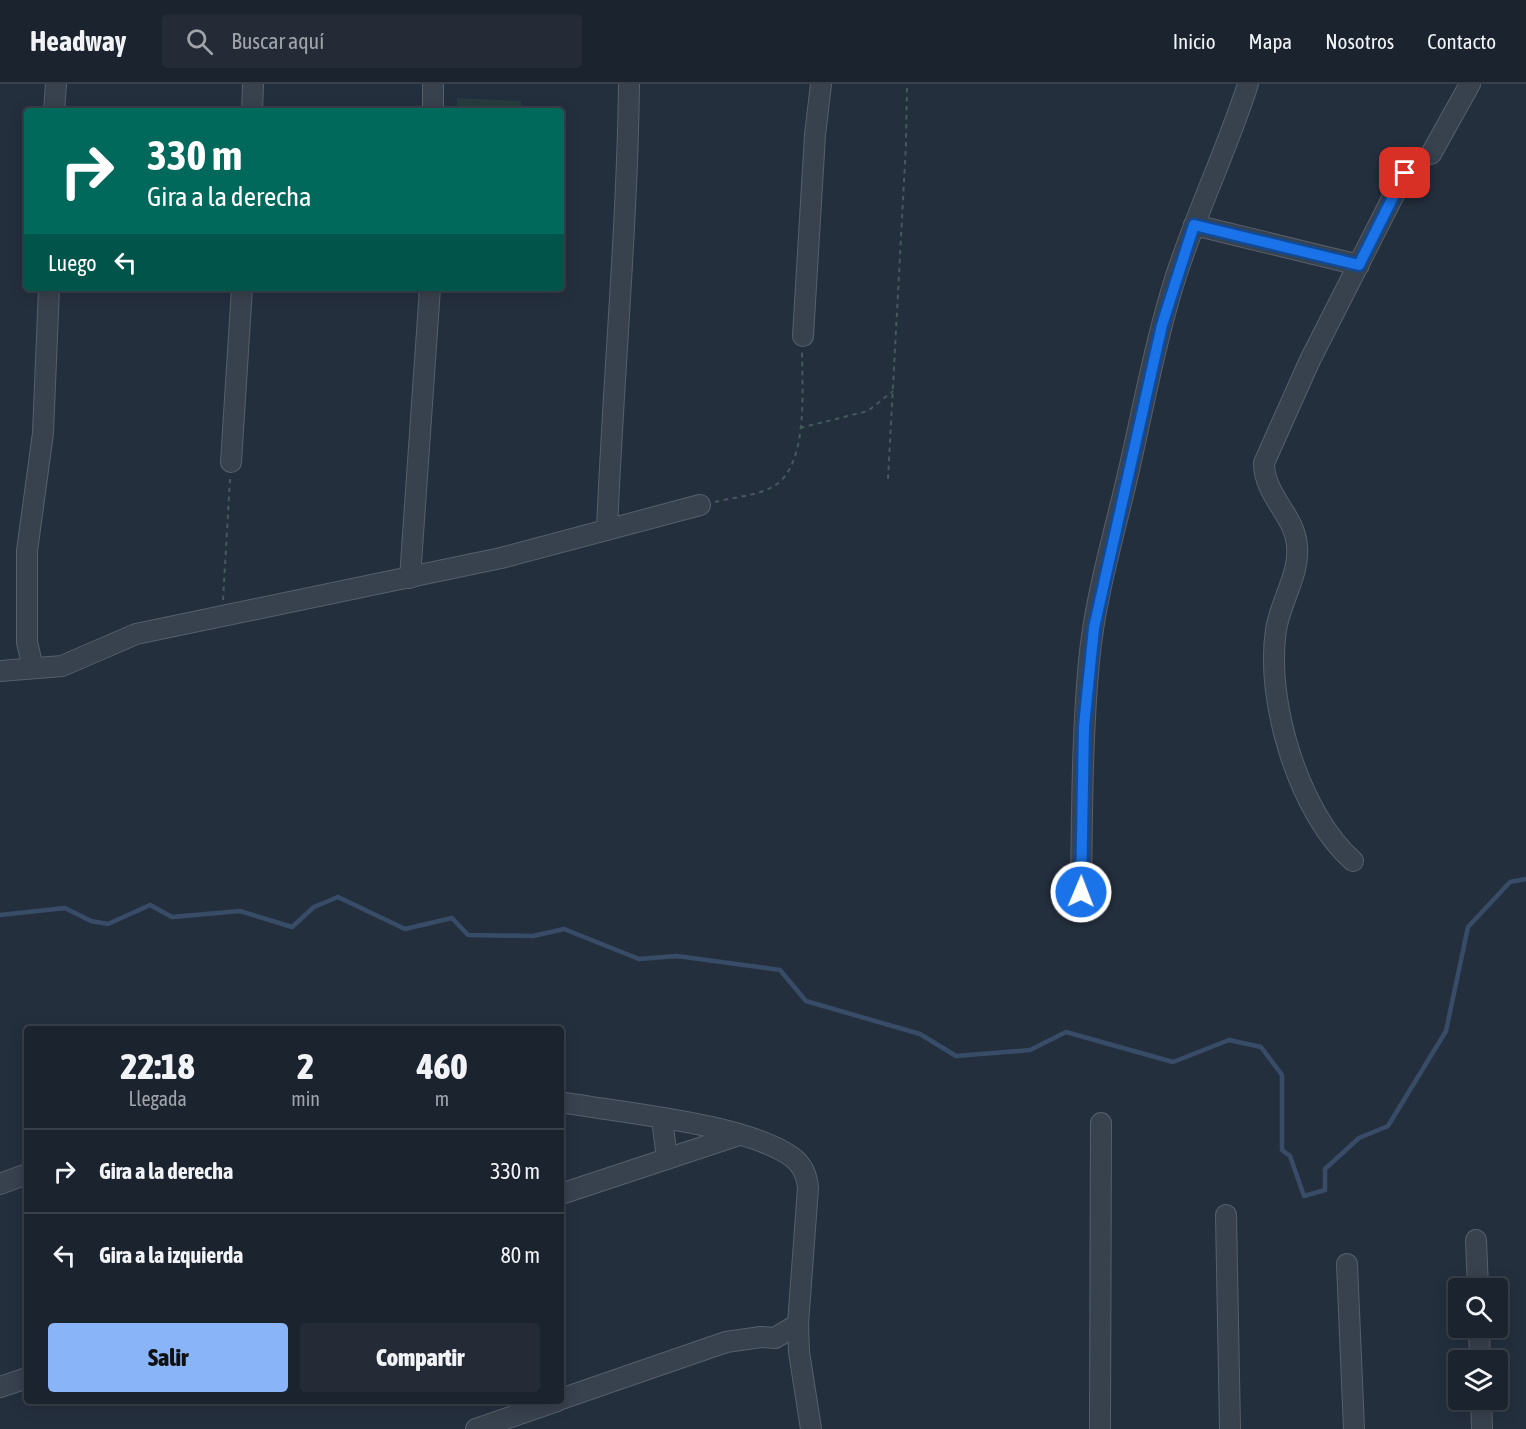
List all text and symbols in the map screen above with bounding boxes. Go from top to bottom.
search box [162,14,582,68]
text: Headway [30,25,126,57]
icon: search [183,25,216,58]
text: Buscar aquí [231,28,324,54]
text: Inicio [1173,29,1216,53]
text: Mapa [1249,29,1292,53]
text: Nosotros [1325,29,1394,53]
text: Contacto [1427,29,1496,53]
text: 330 m [147,131,242,179]
icon: right [48,132,126,210]
pin [1379,147,1430,198]
icon: arrive [1388,156,1421,189]
text: Gira a la derecha [147,181,312,212]
icon: left [109,246,142,279]
text: Luego [48,250,97,276]
position arrow [1049,860,1113,924]
text: 22:18 [121,1045,195,1087]
text: 2 [297,1045,314,1087]
text: 460 [417,1045,467,1087]
text: Llegada [129,1087,187,1110]
text: min [291,1087,320,1110]
text: m [435,1087,449,1110]
icon: right [48,1155,81,1188]
text: Gira a la derecha [99,1158,233,1184]
text: 330 m [490,1158,540,1184]
icon: left [48,1239,81,1272]
text: Gira a la izquierda [99,1242,243,1268]
text: 80 m [500,1242,540,1268]
map controls [1448,1278,1508,1410]
button: search [1448,1278,1508,1338]
button: Salir [48,1323,288,1392]
button: Compartir [300,1323,540,1392]
button: layers [1448,1350,1508,1410]

